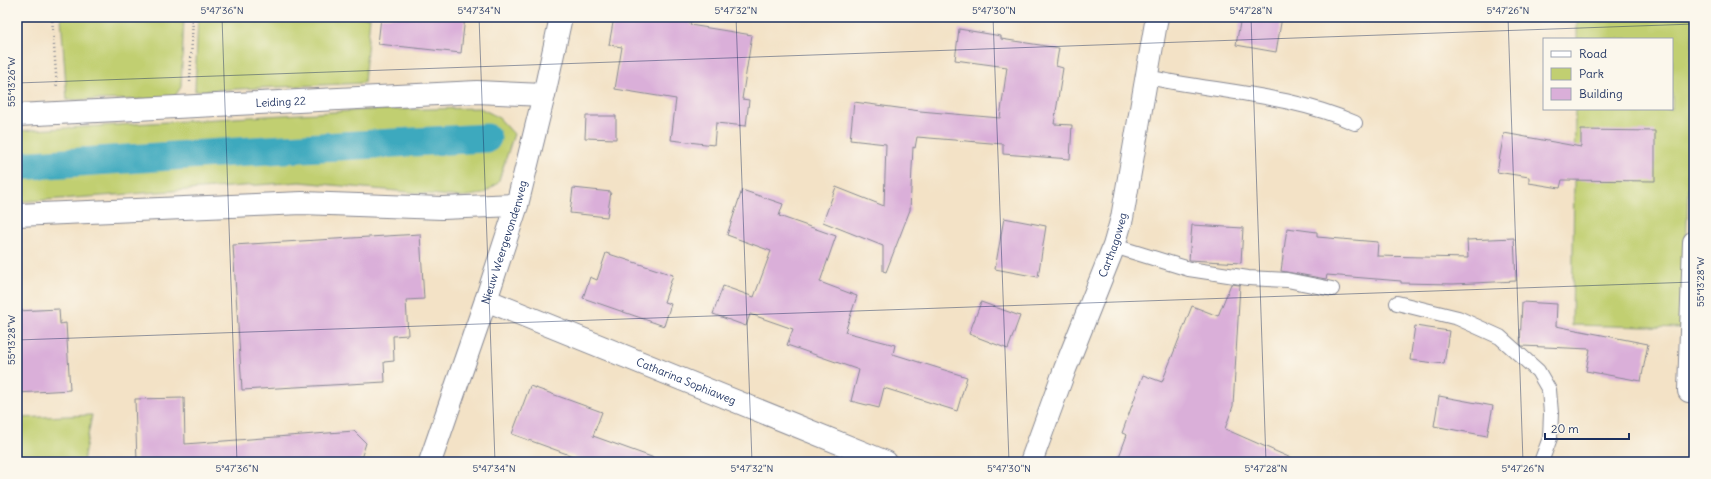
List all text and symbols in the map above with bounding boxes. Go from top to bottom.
text: 5°47'36"N [200,4,244,17]
text: 5°47'34"N [457,4,501,17]
text: 5°47'32"N [715,4,757,17]
text: 5°47'30"N [972,4,1016,17]
text: 5°47'28"N [1230,4,1272,17]
text: 5°47'26"N [1487,4,1529,17]
legend [1543,38,1673,110]
text: Road [1579,46,1607,61]
text: 55°13'26"W [5,57,18,107]
text: Park [1579,66,1604,81]
text: Building [1579,86,1623,101]
street label: Leiding 22 [255,94,306,110]
street label: Nieuw Weergevondenweg [478,179,530,306]
street label: Carthagoweg [1095,212,1130,279]
text: 55°13'28"W [1694,257,1707,307]
text: 55°13'28"W [5,315,18,365]
street label: Catharina Sophiaweg [634,355,738,408]
scale bar [1545,415,1629,441]
text: 20 m [1551,421,1579,436]
text: 5°47'36"N [215,462,259,475]
text: 5°47'34"N [472,462,516,475]
text: 5°47'32"N [731,462,773,475]
text: 5°47'30"N [987,462,1031,475]
text: 5°47'28"N [1245,462,1287,475]
text: 5°47'26"N [1502,462,1544,475]

